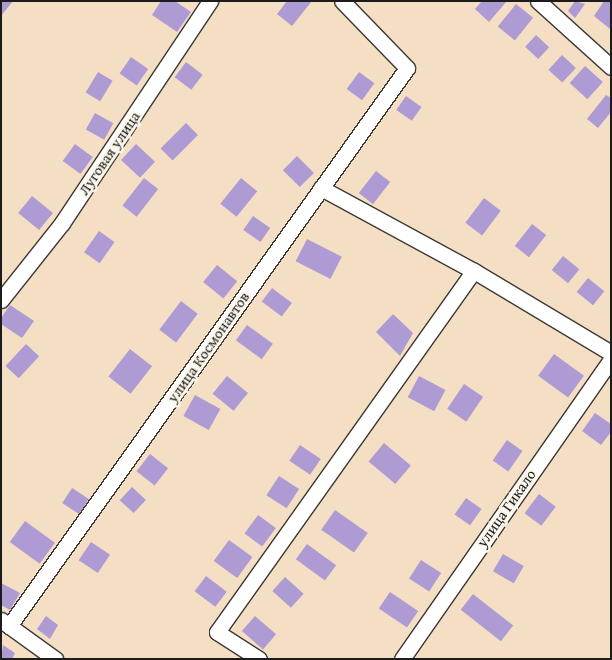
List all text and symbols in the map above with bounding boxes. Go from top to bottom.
street label: Луговая улица [74,108,144,198]
street label: улица Космонавтов [163,288,253,406]
street label: улица Гикало [473,466,539,550]

